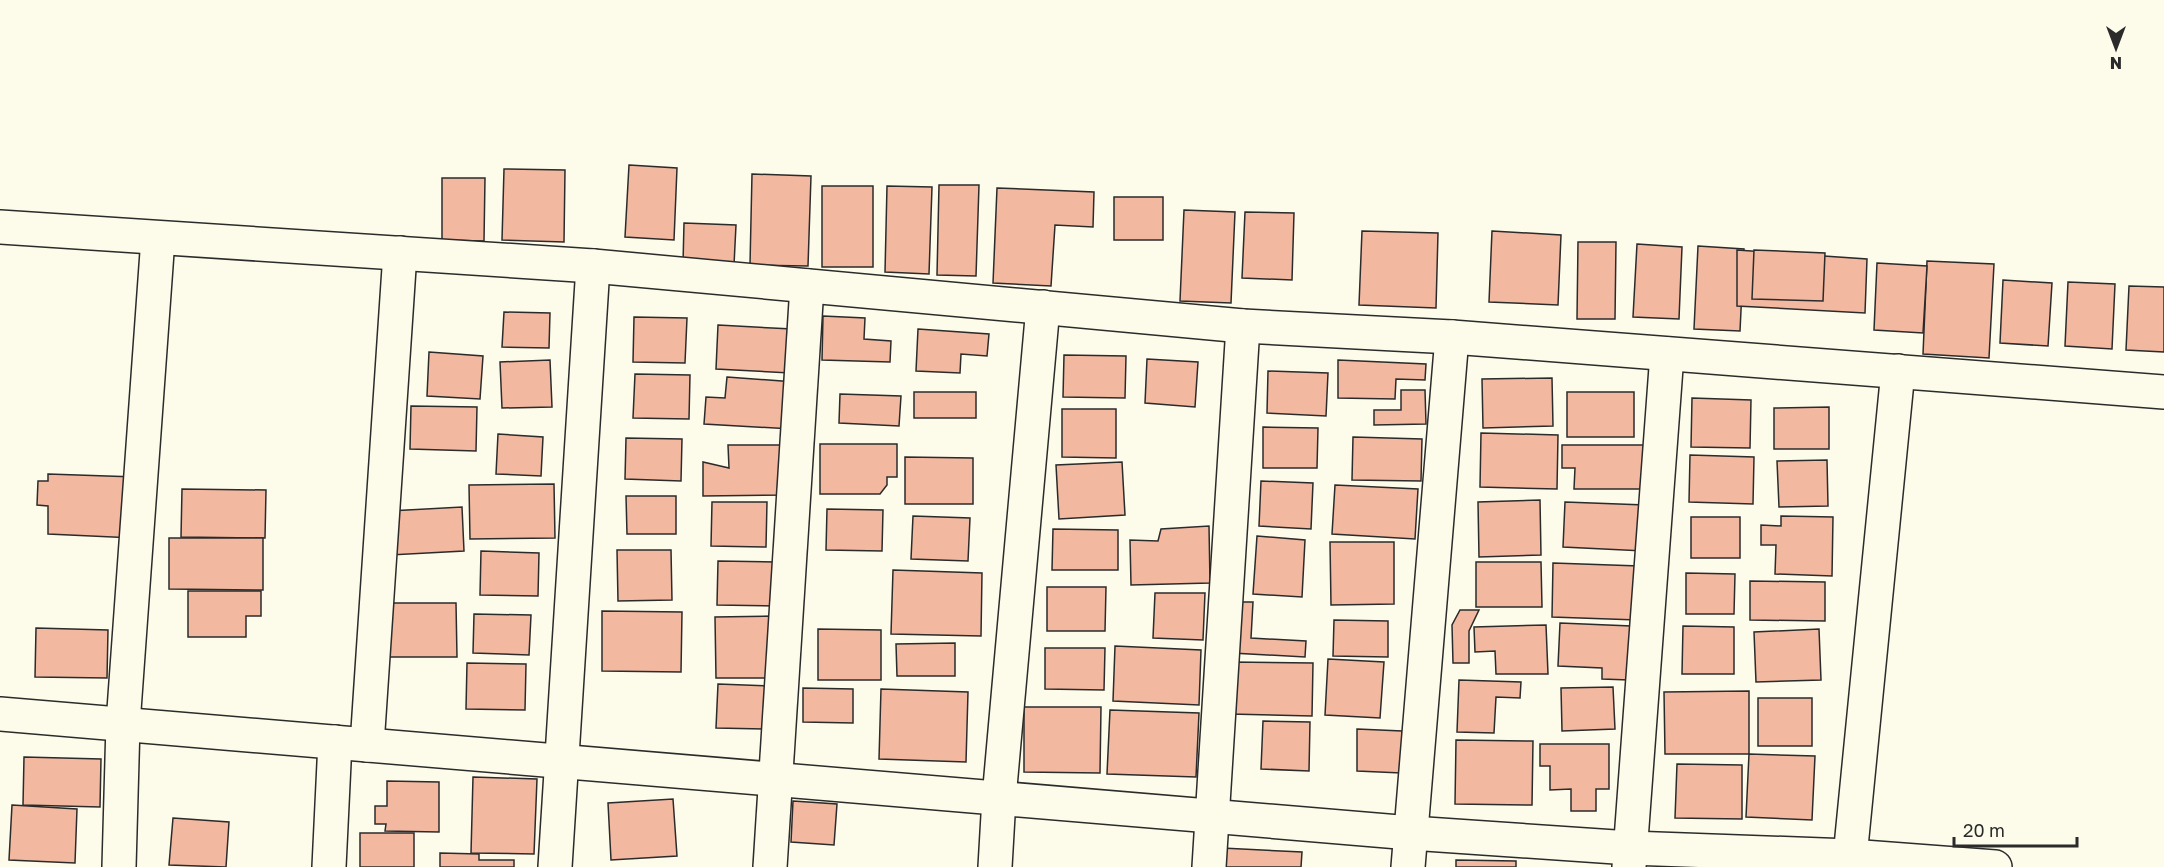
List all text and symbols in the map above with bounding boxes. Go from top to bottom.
north arrow [2086,18,2146,78]
text: N [2110,53,2122,73]
scale bar [1954,810,2077,848]
text: 20 m [1963,819,2005,841]

